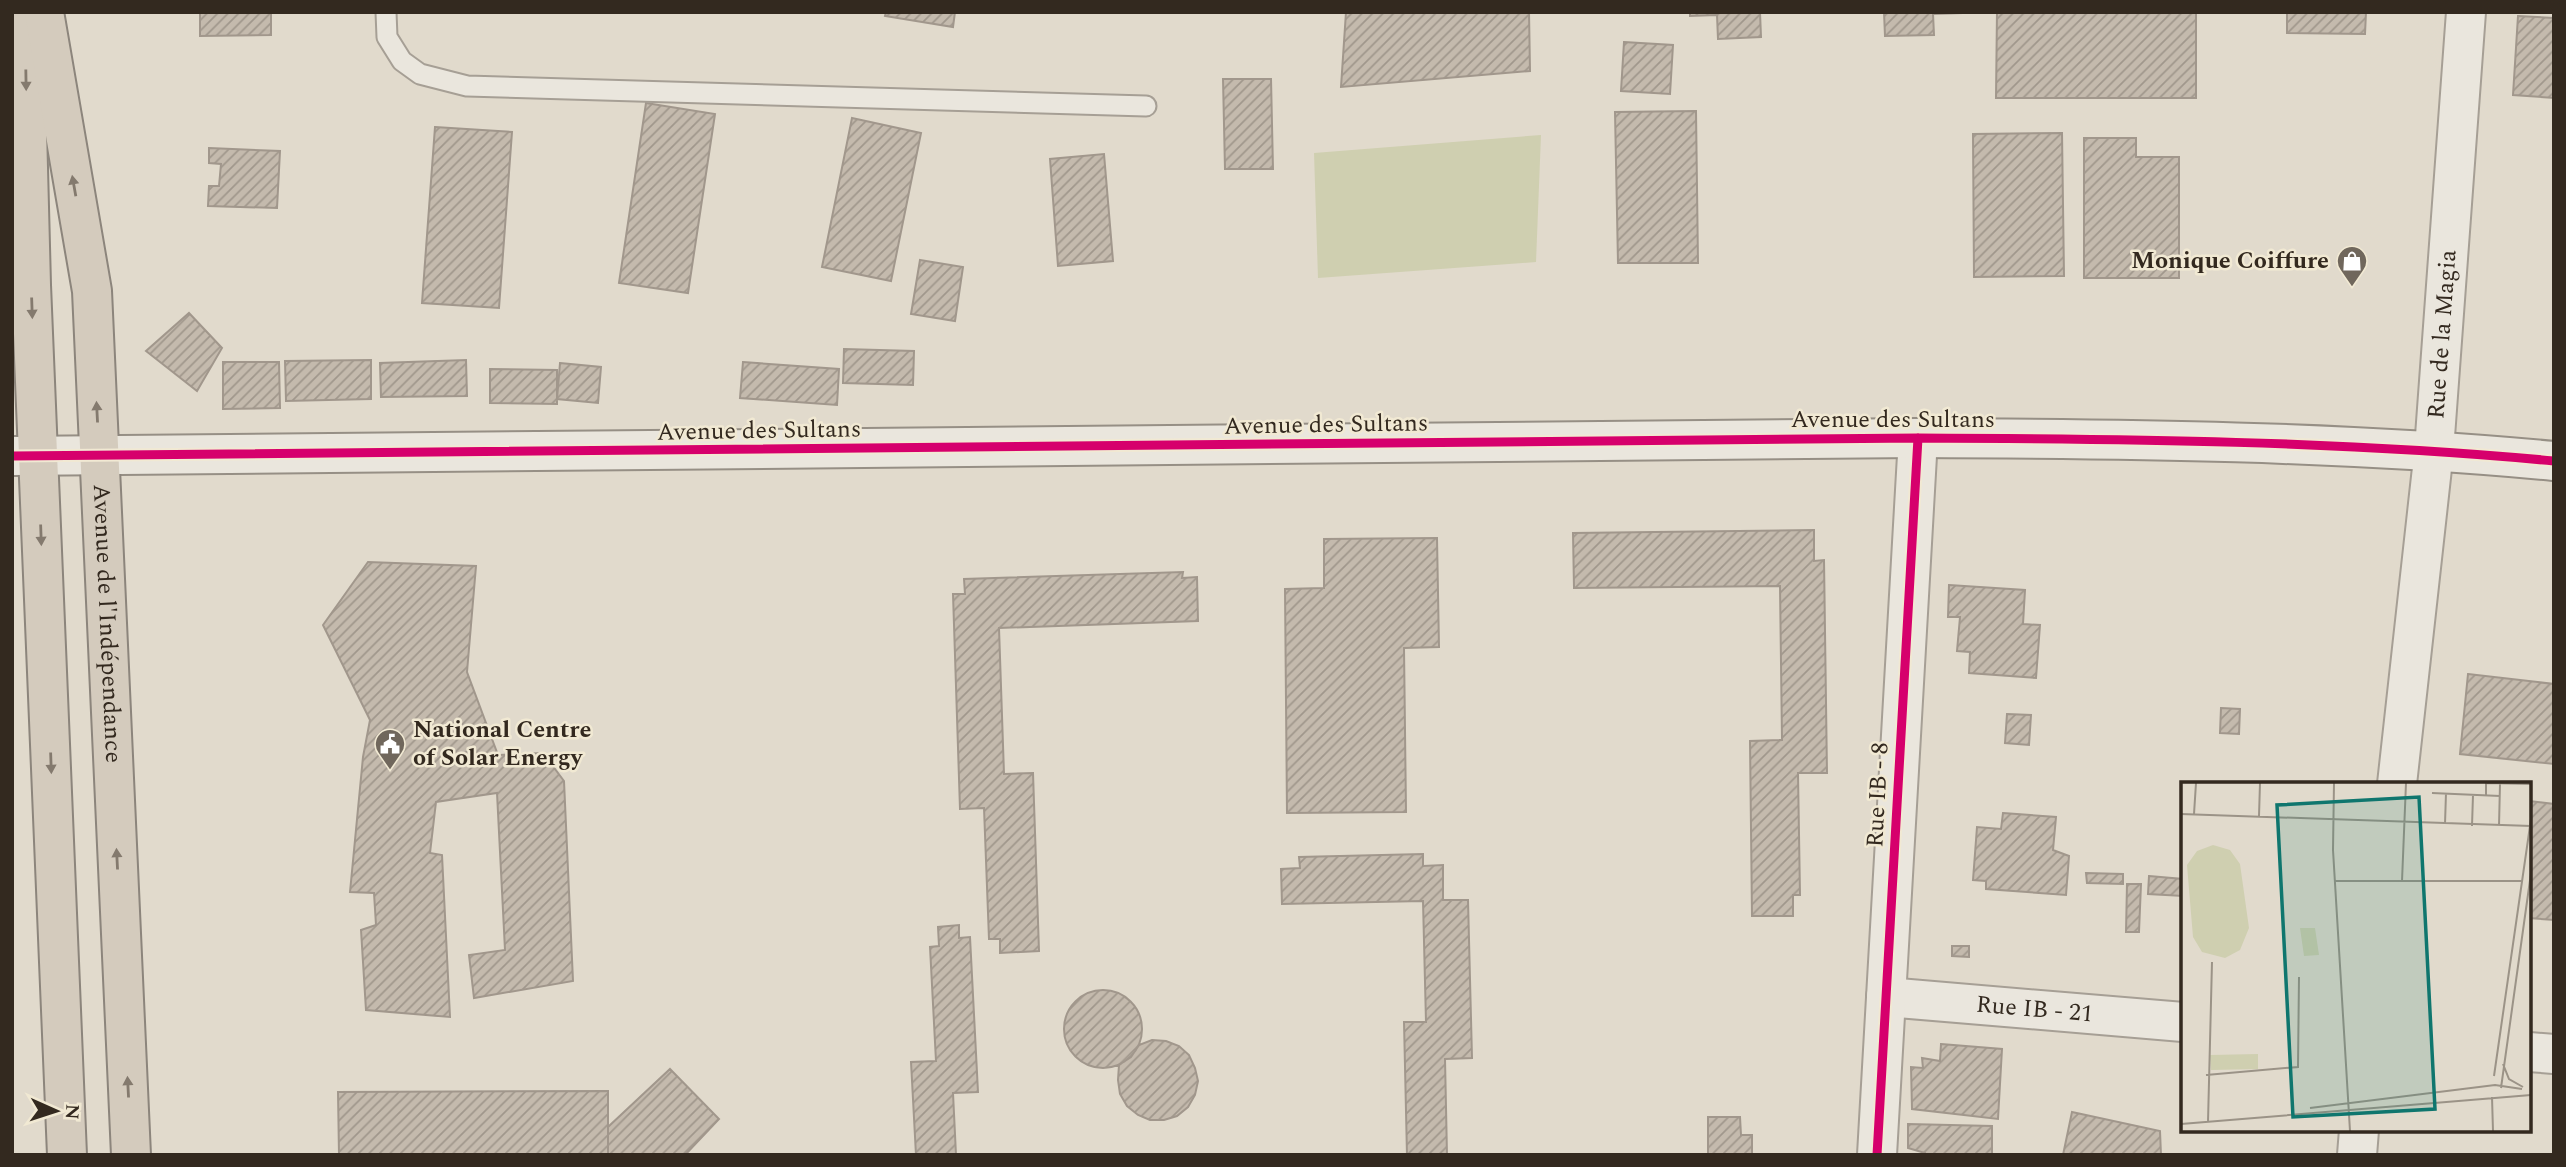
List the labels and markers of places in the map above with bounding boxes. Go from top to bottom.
place label: Monique Coiffure [2131,243,2329,279]
shop icon: Monique Coiffure [2335,244,2369,288]
place label: National Centre of Solar Energy [413,712,591,776]
public building icon: National Centre of Solar Energy [373,727,407,771]

